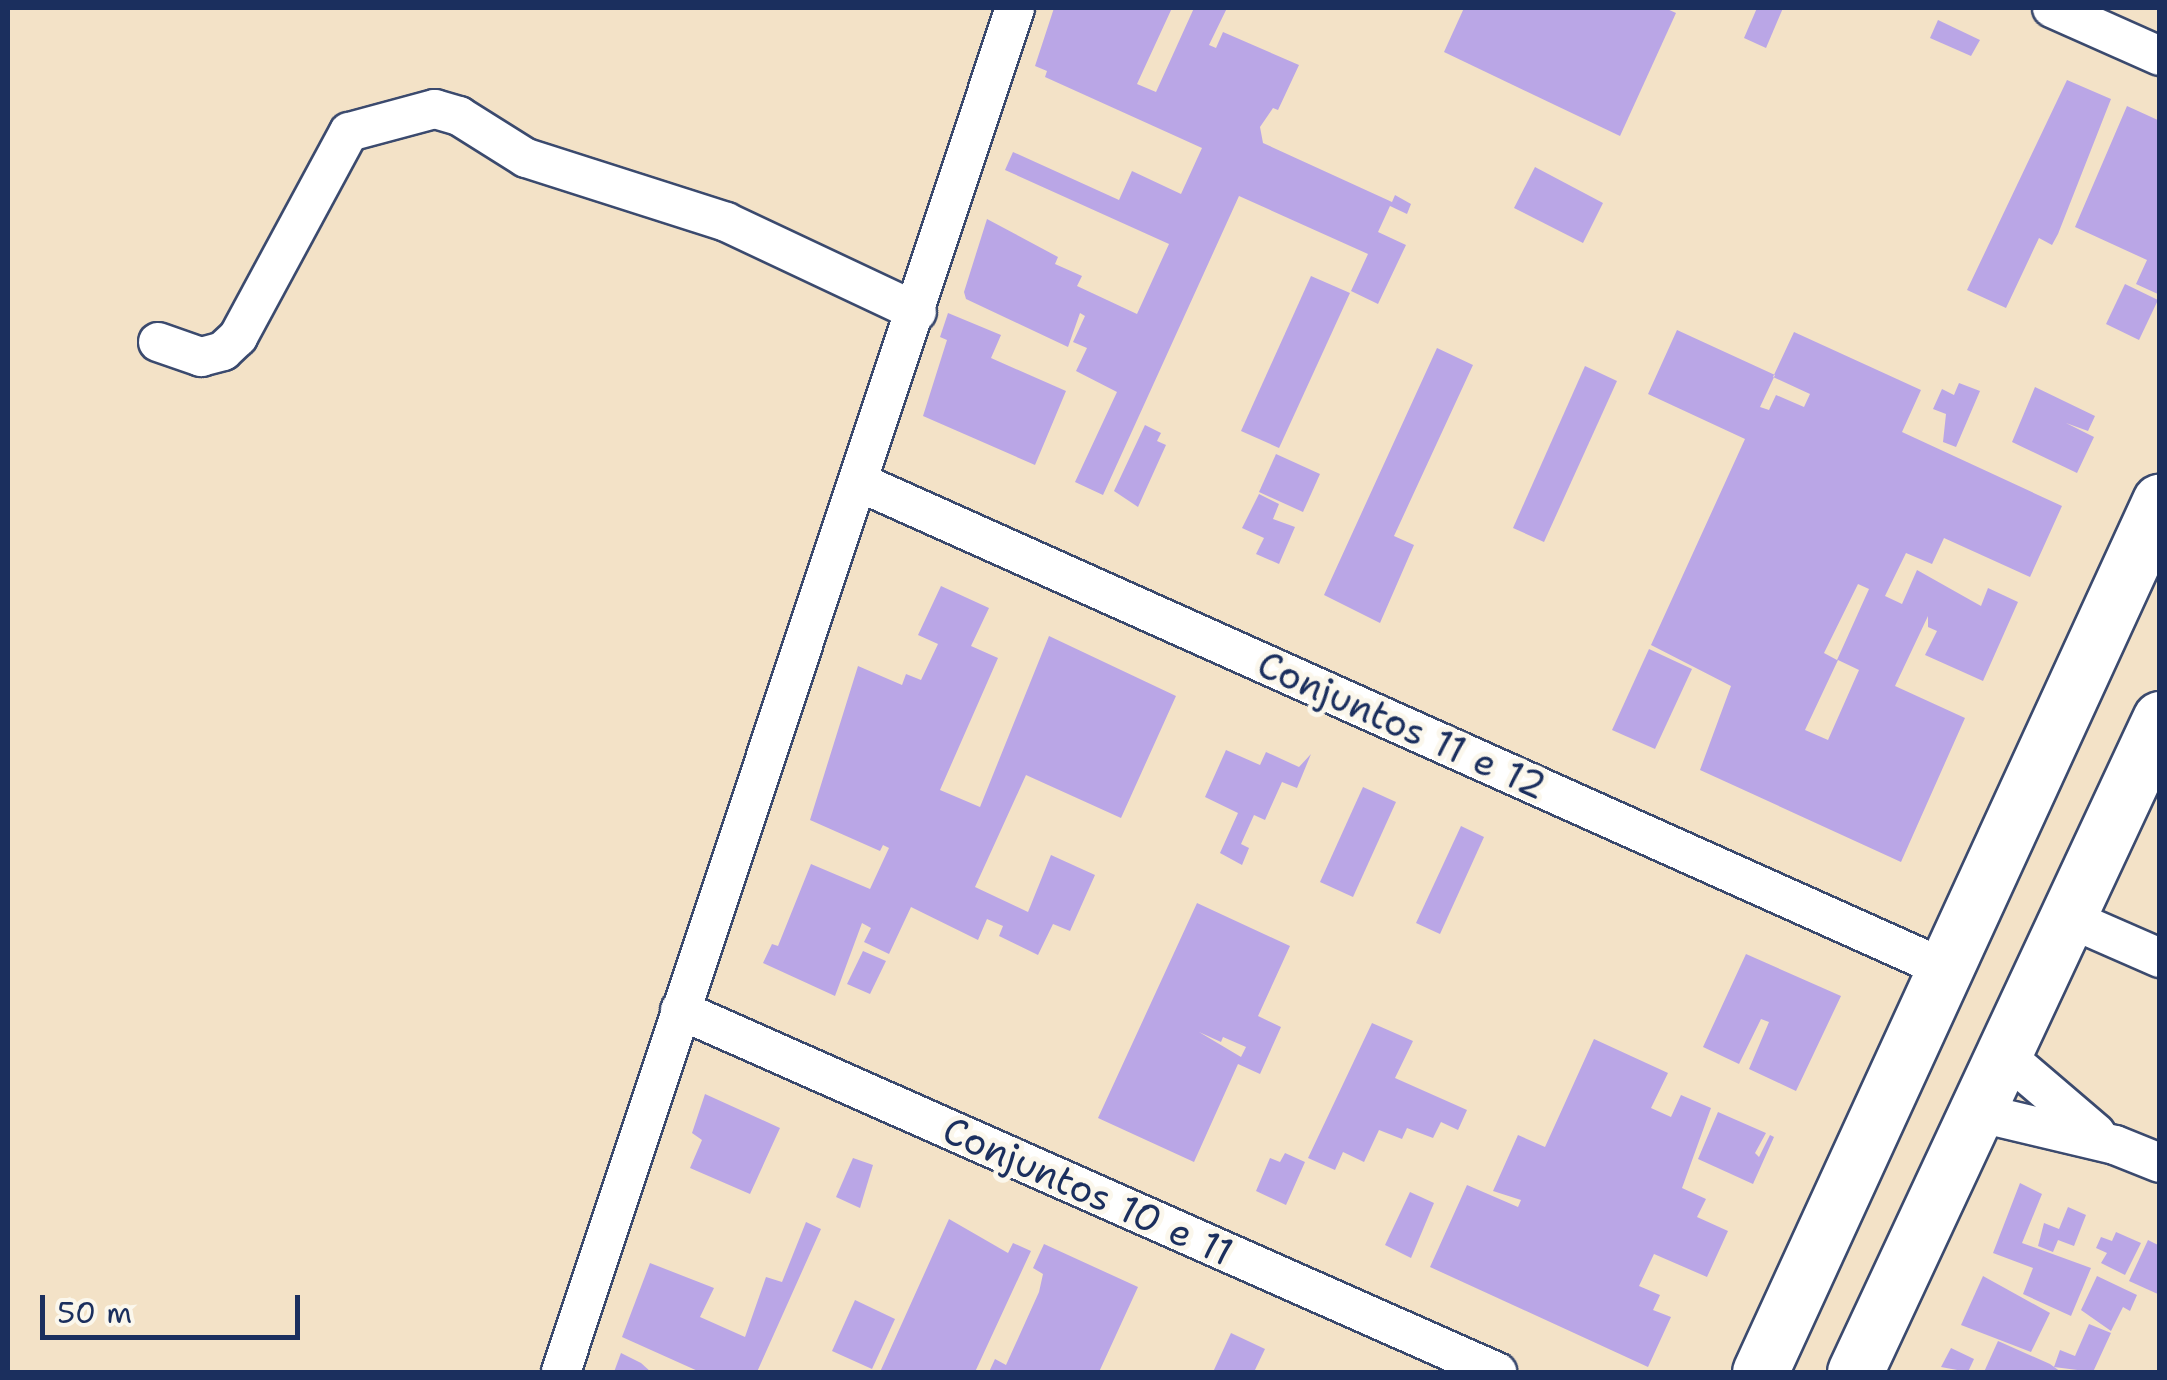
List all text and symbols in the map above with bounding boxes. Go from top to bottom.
street label: Conjuntos 11 e 12 [1251,641,1553,809]
street label: Conjuntos 10 e 11 [936,1107,1240,1275]
scale bar [45,1275,305,1337]
text: 50 m [57,1292,132,1333]

